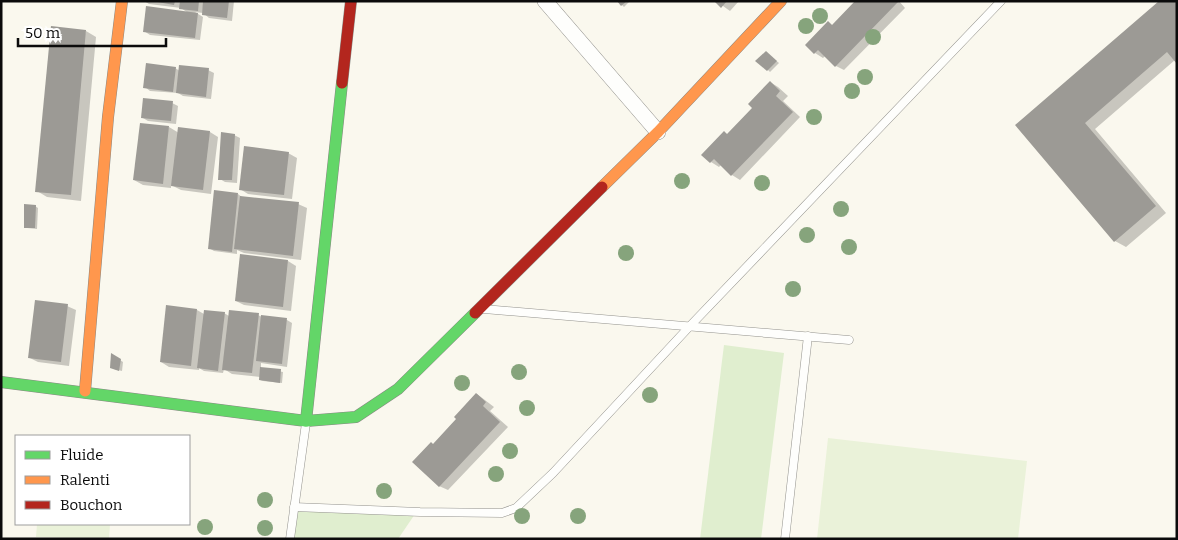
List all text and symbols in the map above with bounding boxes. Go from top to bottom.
scale bar [18,15,165,47]
text: 50 m [25,24,61,42]
legend [15,435,190,525]
text: Fluide [60,446,103,464]
text: Ralenti [60,471,110,489]
text: Bouchon [60,496,123,514]

